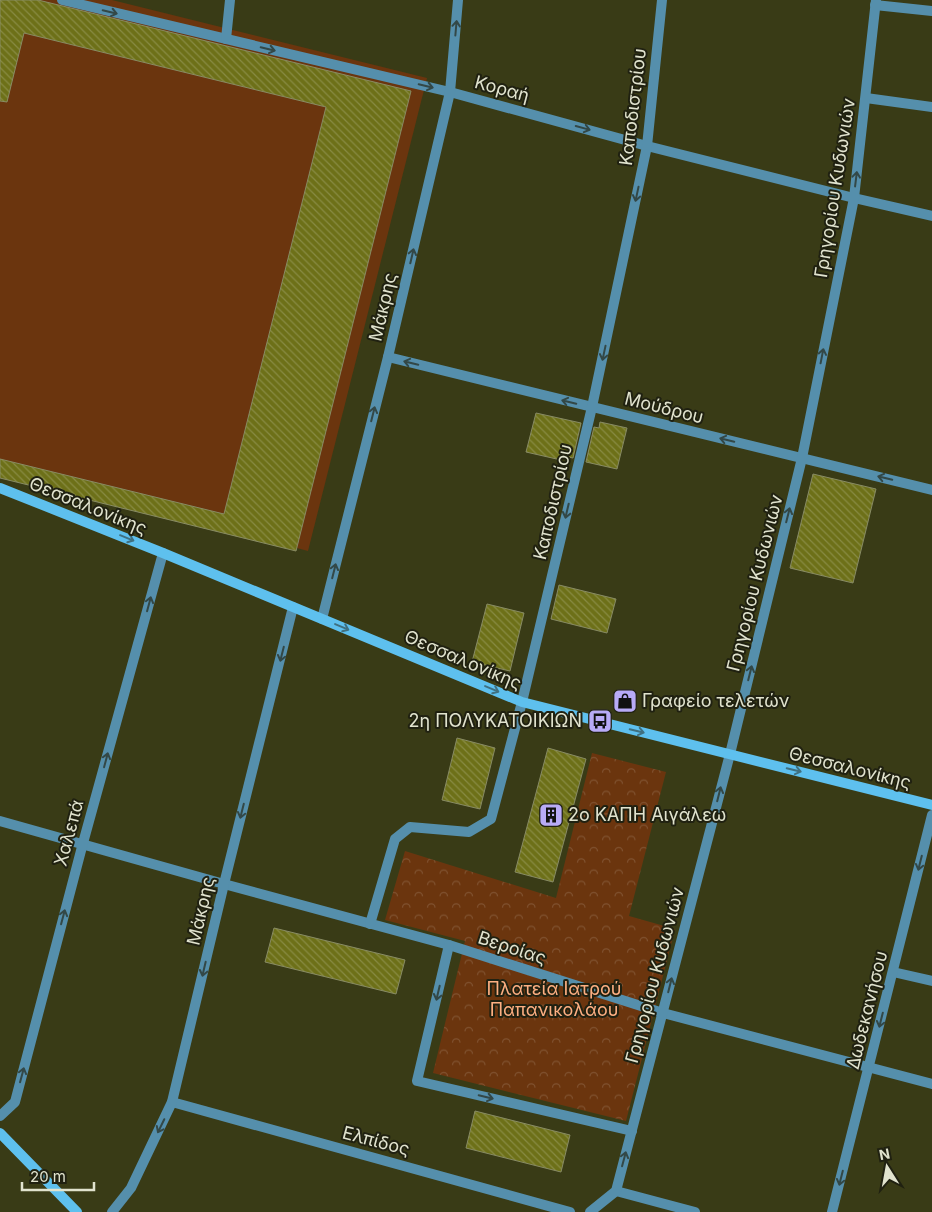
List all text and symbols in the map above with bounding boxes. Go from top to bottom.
one-way arrow [101,8,117,17]
one-way arrow [451,20,461,36]
one-way arrow [259,45,275,54]
street label: Καποδιστρίου [615,47,650,167]
street label: Κοραή [472,71,532,106]
one-way arrow [418,82,434,91]
street label: Γρηγορίου Κυδωνιών [810,96,859,279]
one-way arrow [575,124,591,134]
one-way arrow [851,171,861,187]
one-way arrow [632,185,642,201]
one-way arrow [408,248,417,264]
street label: Μάκρης [364,271,401,343]
one-way arrow [599,344,608,360]
one-way arrow [818,348,828,364]
one-way arrow [403,358,419,367]
street label: Μούδρου [622,388,706,427]
one-way arrow [561,396,577,406]
one-way arrow [369,406,379,422]
one-way arrow [719,435,735,444]
street label: Καποδιστρίου [529,442,576,562]
street label: Θεσσαλονίκης [26,472,150,539]
one-way arrow [877,473,893,482]
street label: Γρηγορίου Κυδωνιών [722,492,787,673]
one-way arrow [562,503,571,519]
one-way arrow [784,507,793,523]
one-way arrow [119,534,134,544]
one-way arrow [330,564,339,580]
one-way arrow [145,596,154,612]
one-way arrow [334,622,349,632]
street label: Θεσσαλονίκης [402,625,525,694]
one-way arrow [276,645,286,661]
one-way arrow [746,665,755,681]
one-way arrow [484,685,499,695]
shop icon: Γραφείο τελετών [612,688,638,714]
place label: Γραφείο τελετών [642,690,790,711]
bus stop icon: 2η ΠΟΛΥΚΑΤΟΙΚΙΩΝ [587,708,613,734]
place label: 2η ΠΟΛΥΚΑΤΟΙΚΙΩΝ [408,710,582,731]
one-way arrow [628,727,644,736]
street label: Θεσσαλονίκης [787,742,913,793]
one-way arrow [101,753,111,769]
one-way arrow [786,766,802,775]
one-way arrow [715,786,725,802]
street label: Χαλεπά [50,797,87,868]
building icon: 2ο ΚΑΠΗ Αιγάλεω [538,802,564,828]
one-way arrow [237,803,246,819]
place label: 2ο ΚΑΠΗ Αιγάλεω [568,804,726,825]
one-way arrow [915,854,924,870]
street label: Μάκρης [182,875,219,947]
street label: Γρηγορίου Κυδωνιών [621,884,688,1065]
one-way arrow [59,910,69,926]
street label: Βεροίας [475,927,549,968]
street label: Δωδεκανήσου [842,949,891,1071]
one-way arrow [199,961,208,977]
park label: Πλατεία Ιατρού Παπανικολάου [487,978,621,1020]
one-way arrow [666,978,675,994]
one-way arrow [433,984,442,1000]
one-way arrow [876,1012,885,1028]
one-way arrow [18,1067,27,1083]
one-way arrow [478,1093,494,1102]
one-way arrow [156,1118,165,1133]
street label: Ελπίδος [340,1122,412,1160]
north arrow [862,1142,912,1192]
text: N [878,1144,891,1163]
one-way arrow [620,1152,630,1168]
scale bar [22,1160,95,1192]
text: 20 m [30,1167,66,1186]
one-way arrow [836,1169,845,1185]

